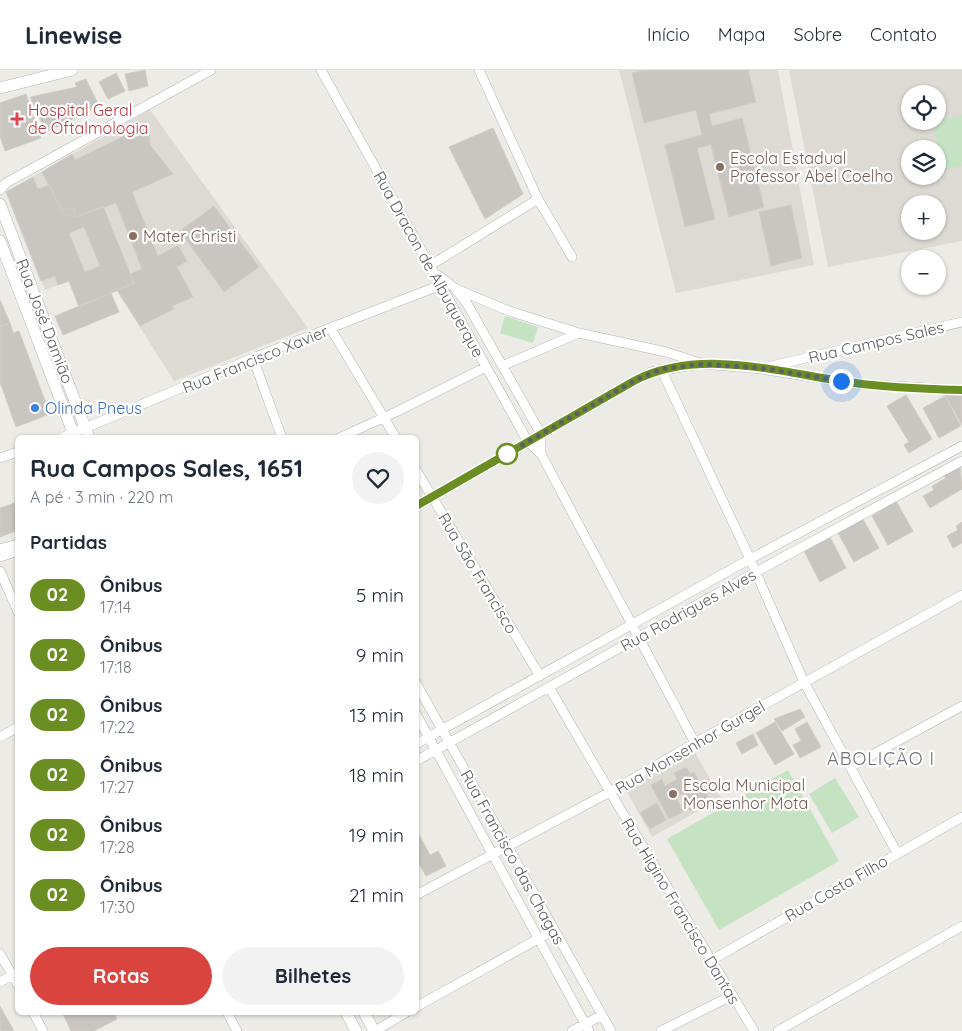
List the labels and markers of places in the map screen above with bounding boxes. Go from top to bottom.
place label: Hospital Geral de Oftalmologia [28,100,149,138]
marker: Hospital Geral de Oftalmologia [10,112,24,126]
place label: Escola Estadual Professor Abel Coelho [730,148,893,186]
marker: Escola Estadual Professor Abel Coelho [714,161,726,173]
place label: Mater Christi [143,226,236,246]
marker: Mater Christi [127,230,139,242]
place label: Olinda Pneus [45,398,142,418]
marker: Olinda Pneus [29,402,41,414]
unlabelled marker [496,443,518,465]
place label: Escola Municipal Monsenhor Mota [683,775,808,813]
marker: Escola Municipal Monsenhor Mota [667,788,679,800]

